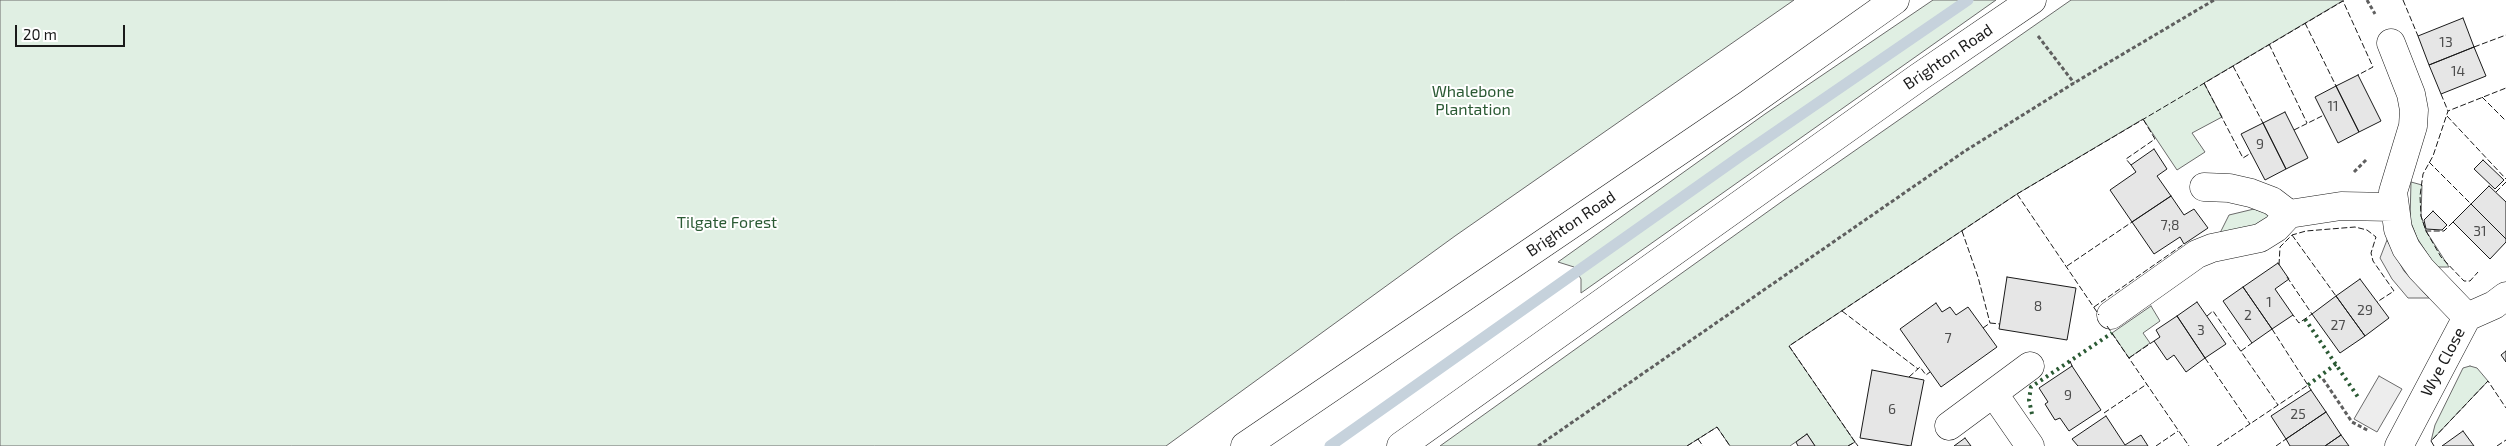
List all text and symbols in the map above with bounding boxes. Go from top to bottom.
scale bar [18,15,128,47]
street label: Brighton Road [1900,20,1996,94]
text: 20 m [23,25,57,43]
house number: 13 [2439,34,2453,50]
house number: 14 [2451,63,2465,79]
park label: Whalebone Plantation [1432,82,1514,120]
house number: 11 [2327,98,2339,114]
house number: 9 [2256,136,2264,152]
street label: Brighton Road [1523,187,1619,261]
park label: Tilgate Forest [677,213,777,233]
house number: 7;8 [2161,217,2179,233]
house number: 31 [2473,223,2487,239]
house number: 1 [2266,294,2272,310]
house number: 8 [2034,298,2042,314]
house number: 29 [2357,302,2373,318]
house number: 2 [2244,307,2252,323]
house number: 27 [2330,317,2346,333]
house number: 3 [2197,322,2205,338]
street label: Wye Close [2417,324,2469,400]
house number: 7 [1944,330,1952,346]
house number: 9 [2064,387,2072,403]
house number: 6 [1888,401,1896,417]
house number: 25 [2290,406,2306,422]

